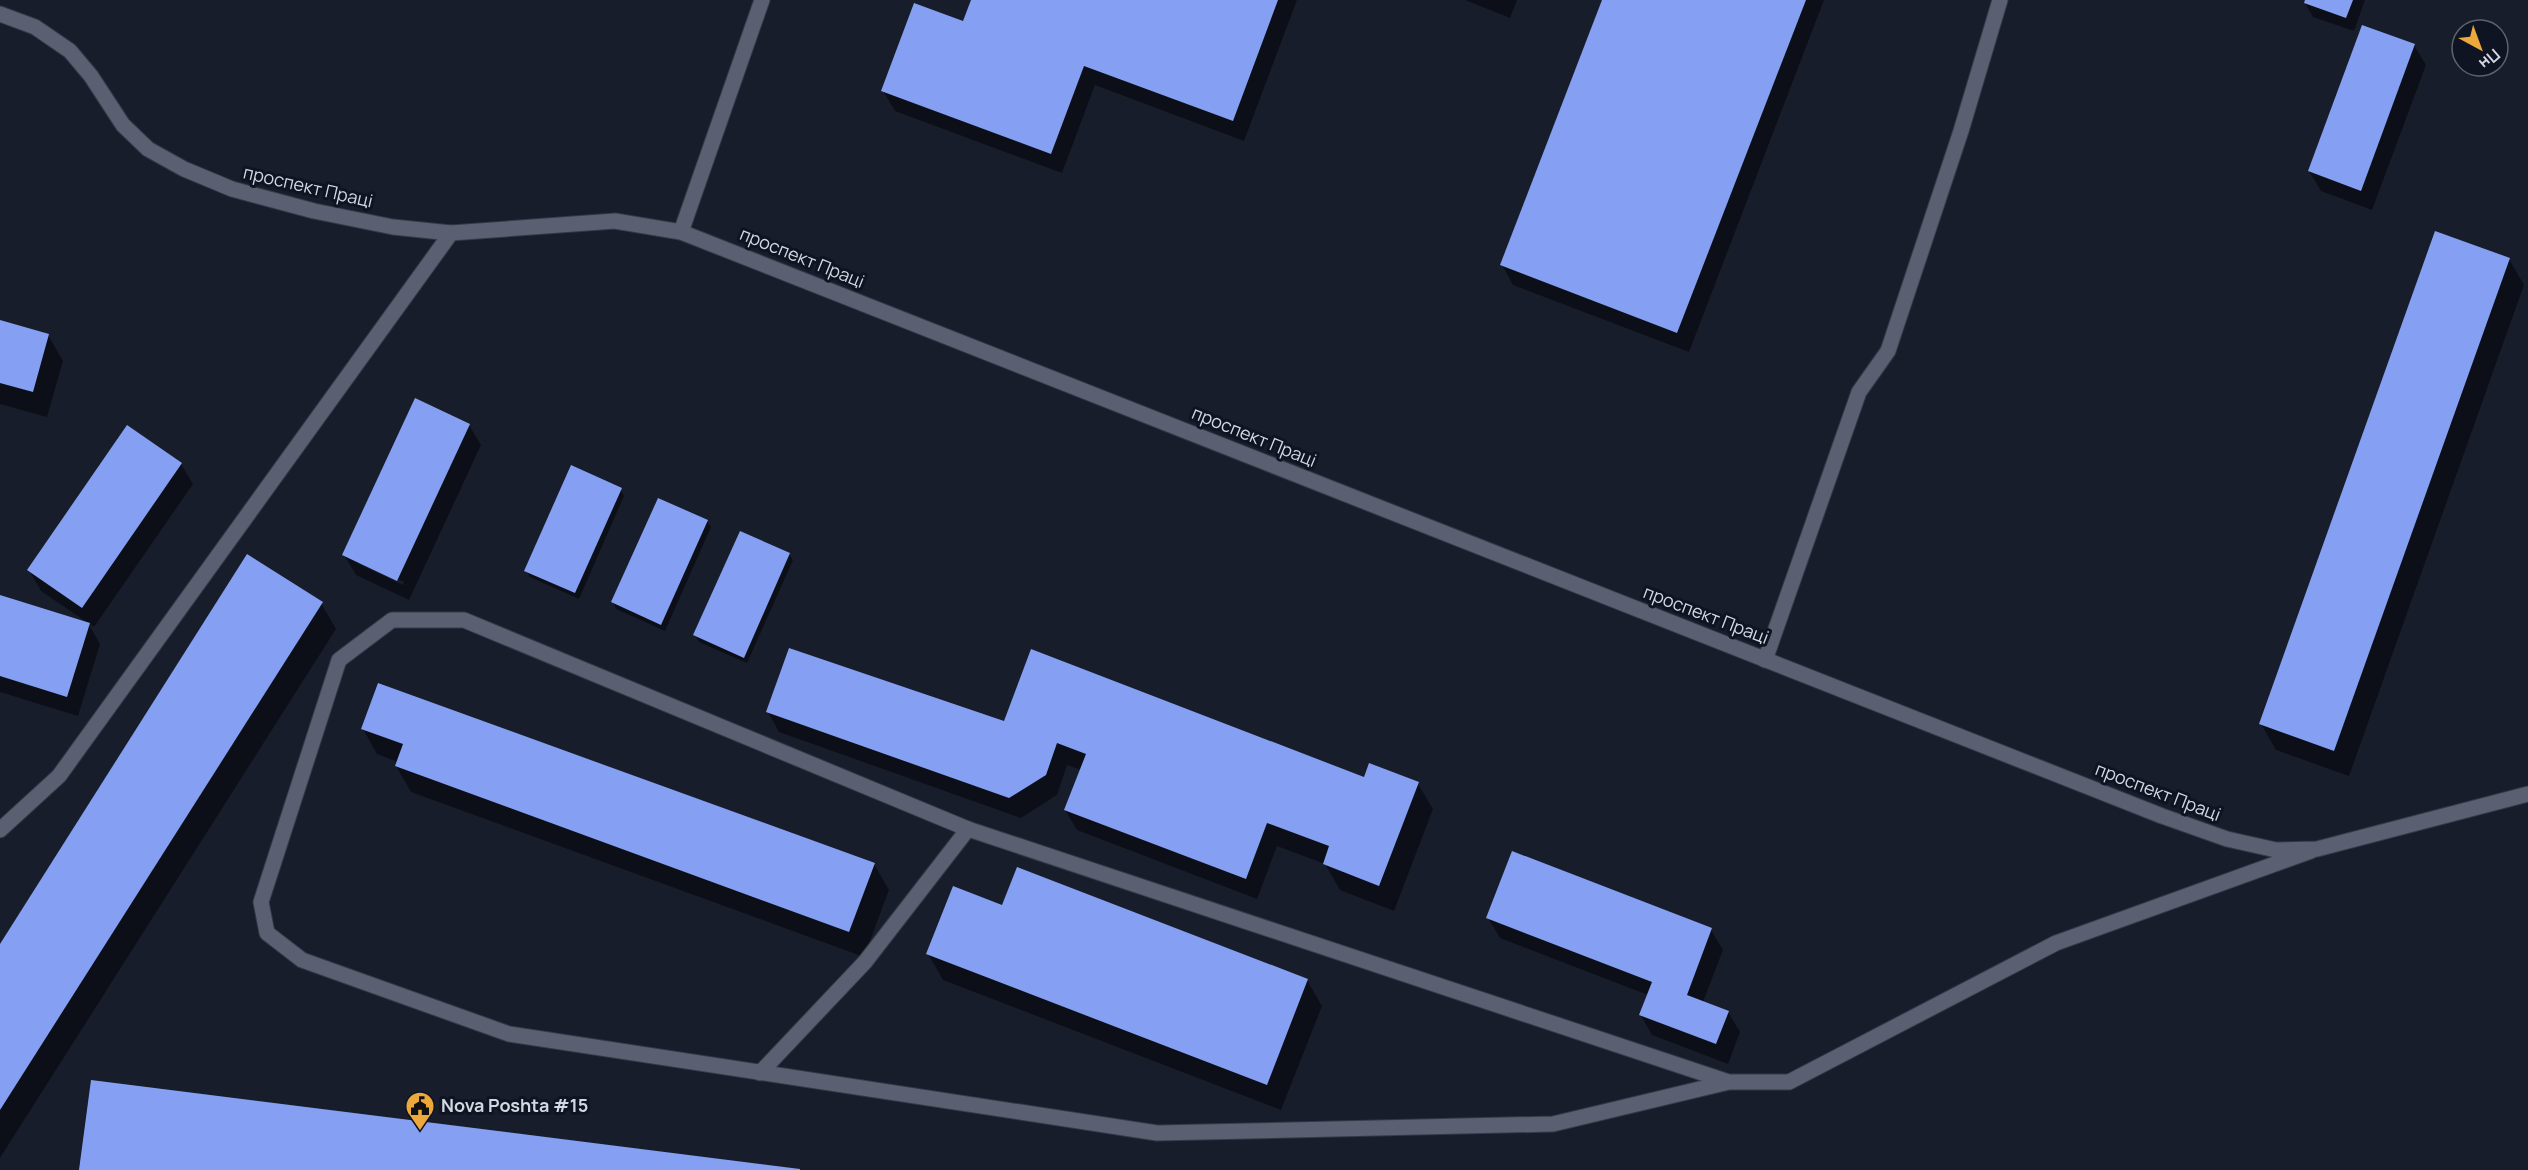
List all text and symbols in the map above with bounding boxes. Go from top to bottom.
north arrow [2450,18,2510,78]
text: Пн [2474,44,2505,75]
street label: проспект Праці [241,159,375,213]
street label: проспект Праці [737,221,868,293]
street label: проспект Праці [1189,400,1320,472]
street label: проспект Праці [1640,579,1772,649]
street label: проспект Праці [2092,756,2224,826]
public building icon: Nova Poshta #15 [404,1090,436,1132]
place label: Nova Poshta #15 [441,1093,588,1117]

